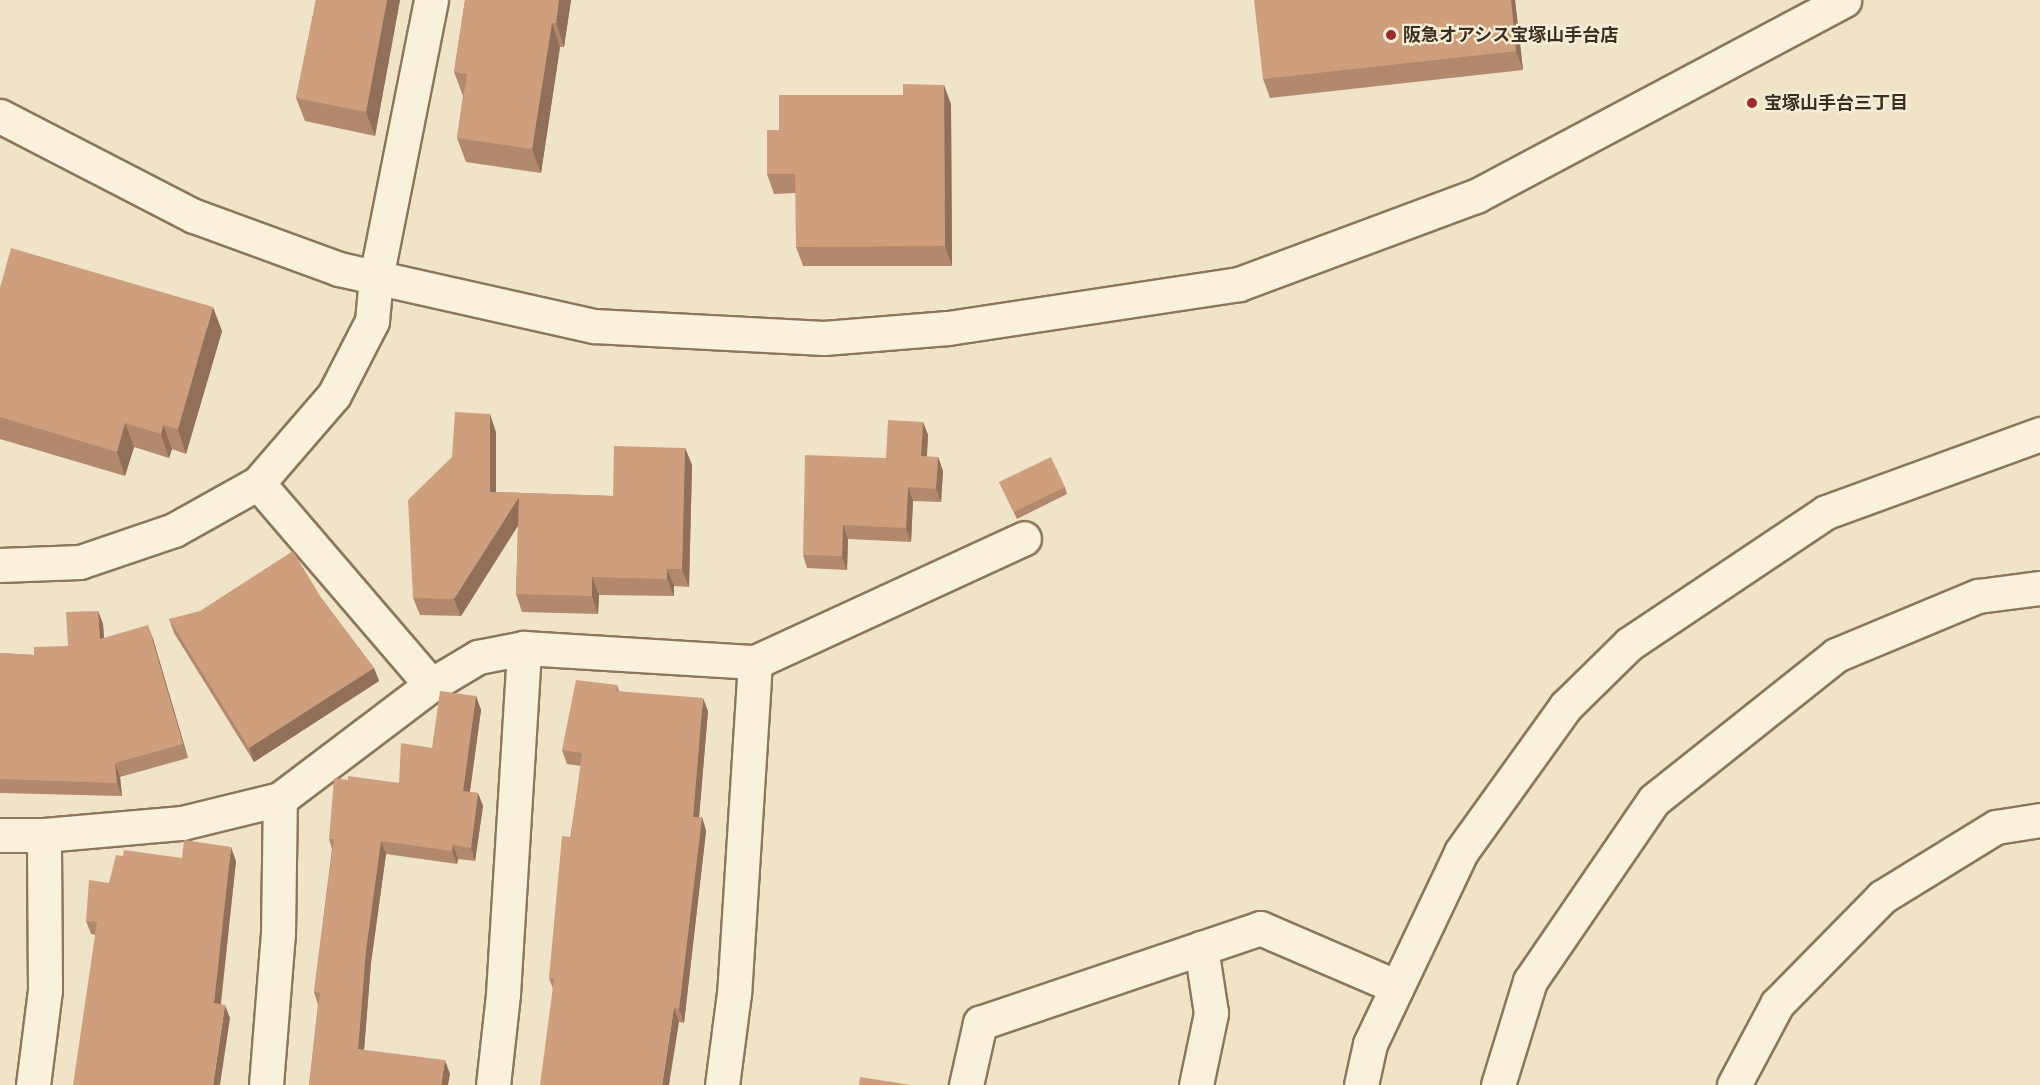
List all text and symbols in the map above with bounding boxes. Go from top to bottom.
place label: 阪急オアシス宝塚山手台店 [1403,24,1619,46]
marker: 阪急オアシス宝塚山手台店 [1384,28,1398,42]
place label: 宝塚山手台三丁目 [1764,92,1908,114]
marker: 宝塚山手台三丁目 [1745,96,1759,110]

